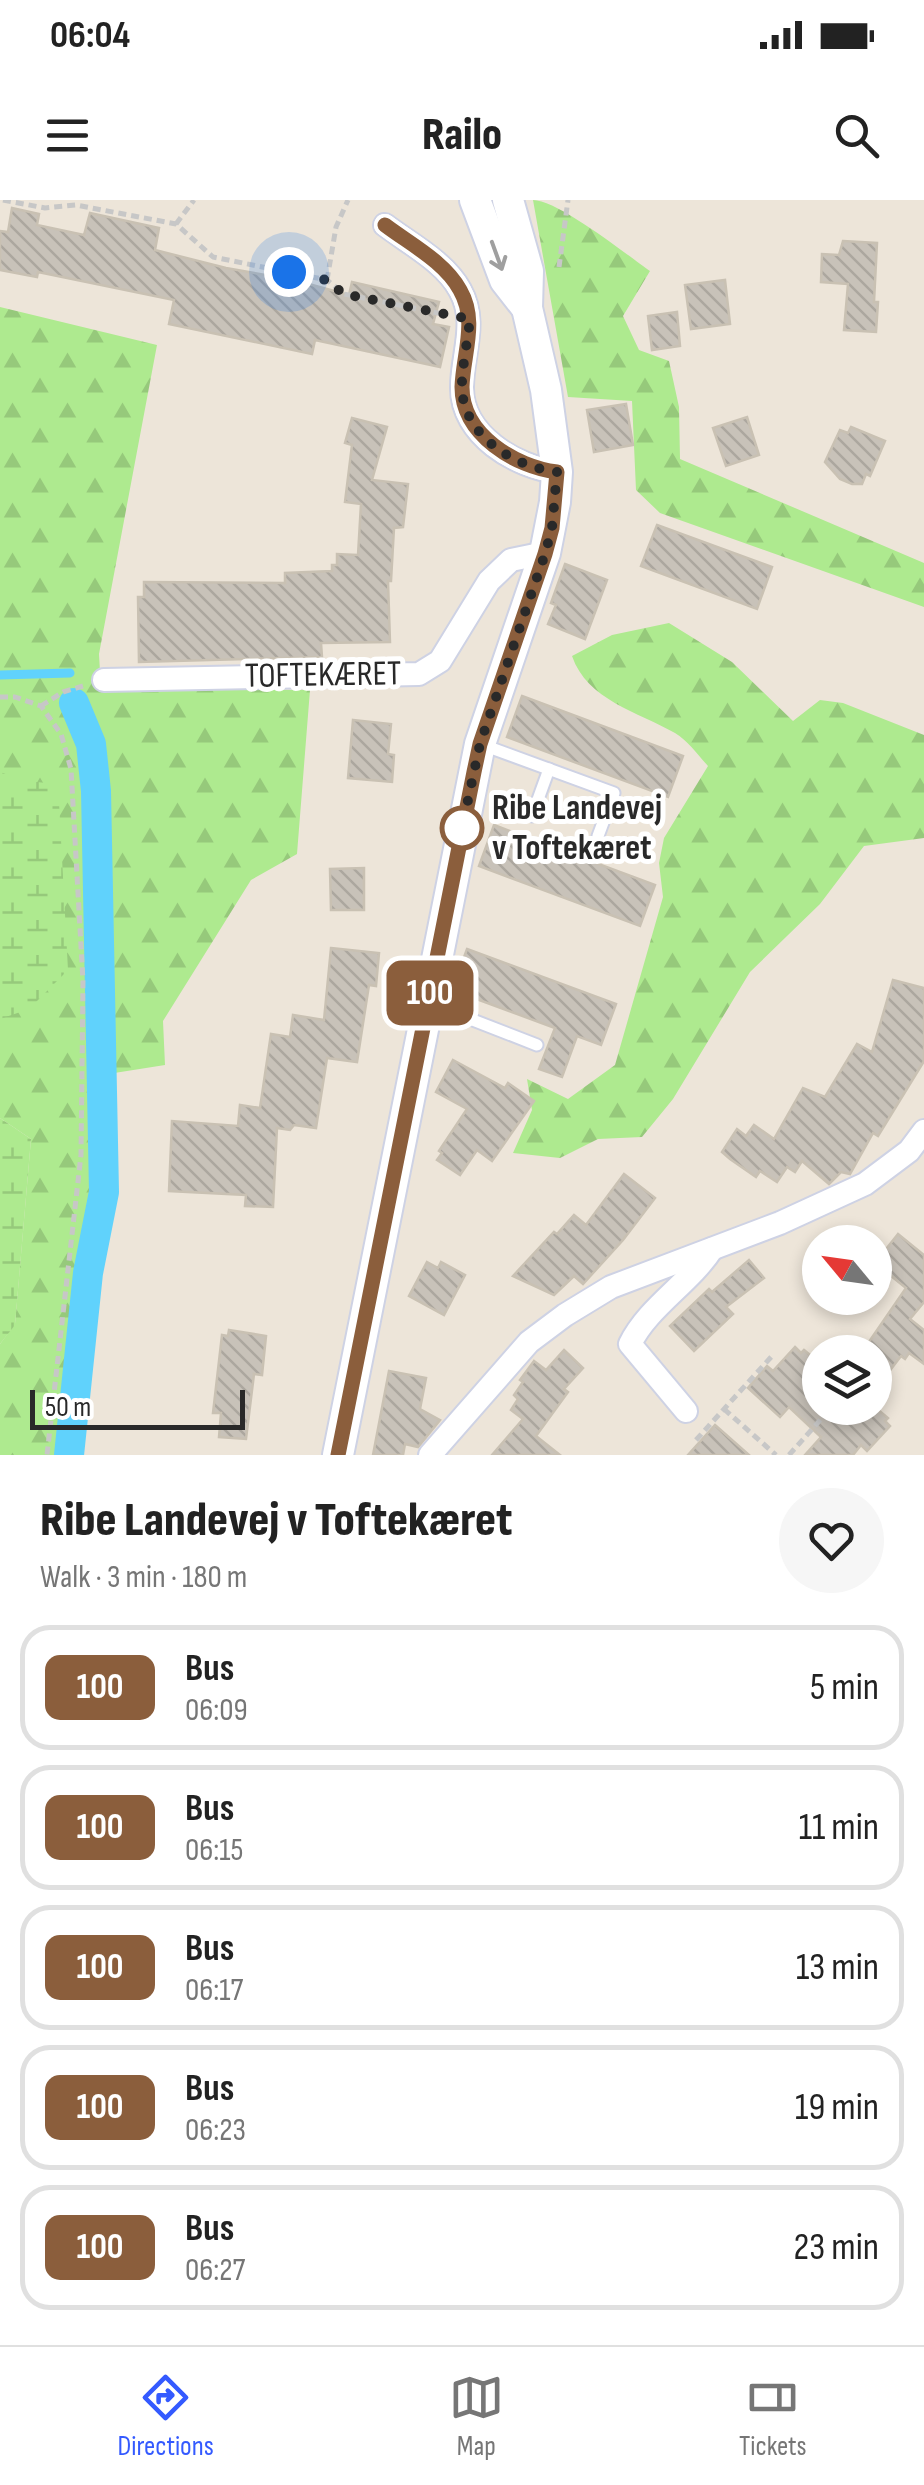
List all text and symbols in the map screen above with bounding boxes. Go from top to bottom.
text: 06:04 [50,13,130,58]
icon: menu [40,108,95,163]
text: Railo [422,108,502,163]
icon: search [829,108,884,163]
one-way arrow [489,240,507,271]
your location [264,247,314,297]
street label: TOFTEKÆRET [244,652,402,698]
place label: Ribe Landevej v Toftekæret [492,787,662,870]
marker: Ribe Landevej v Toftekæret [441,807,483,849]
line badge: 100 [372,960,488,1026]
text: 100 [406,972,454,1015]
north arrow [802,1225,892,1315]
map controls [802,1225,892,1425]
button: layers [802,1335,892,1425]
scale bar [30,1385,245,1430]
text: 50 m [45,1391,91,1424]
button: heart [779,1488,884,1593]
text: Ribe Landevej v Toftekæret [40,1492,512,1549]
text: Walk · 3 min · 180 m [40,1558,247,1597]
text: Bus [185,1646,234,1691]
text: 5 min [810,1665,879,1710]
text: 100 [76,1666,124,1709]
text: 06:09 [185,1691,248,1730]
text: Bus [185,1786,234,1831]
text: 11 min [799,1805,879,1850]
text: 100 [76,1806,124,1849]
text: 06:15 [185,1831,243,1870]
text: Bus [185,1926,234,1971]
text: 13 min [796,1945,879,1990]
text: 100 [76,1946,124,1989]
text: 06:17 [185,1971,243,2010]
text: Bus [185,2066,234,2111]
text: 19 min [795,2085,879,2130]
text: 100 [76,2086,124,2129]
text: 06:23 [185,2111,246,2150]
text: Bus [185,2206,234,2251]
text: 23 min [794,2225,879,2270]
text: 100 [76,2226,124,2269]
text: 06:27 [185,2251,245,2290]
tab: Directions [118,2370,214,2463]
tab: Map [449,2370,504,2463]
tab: Tickets [739,2370,806,2463]

